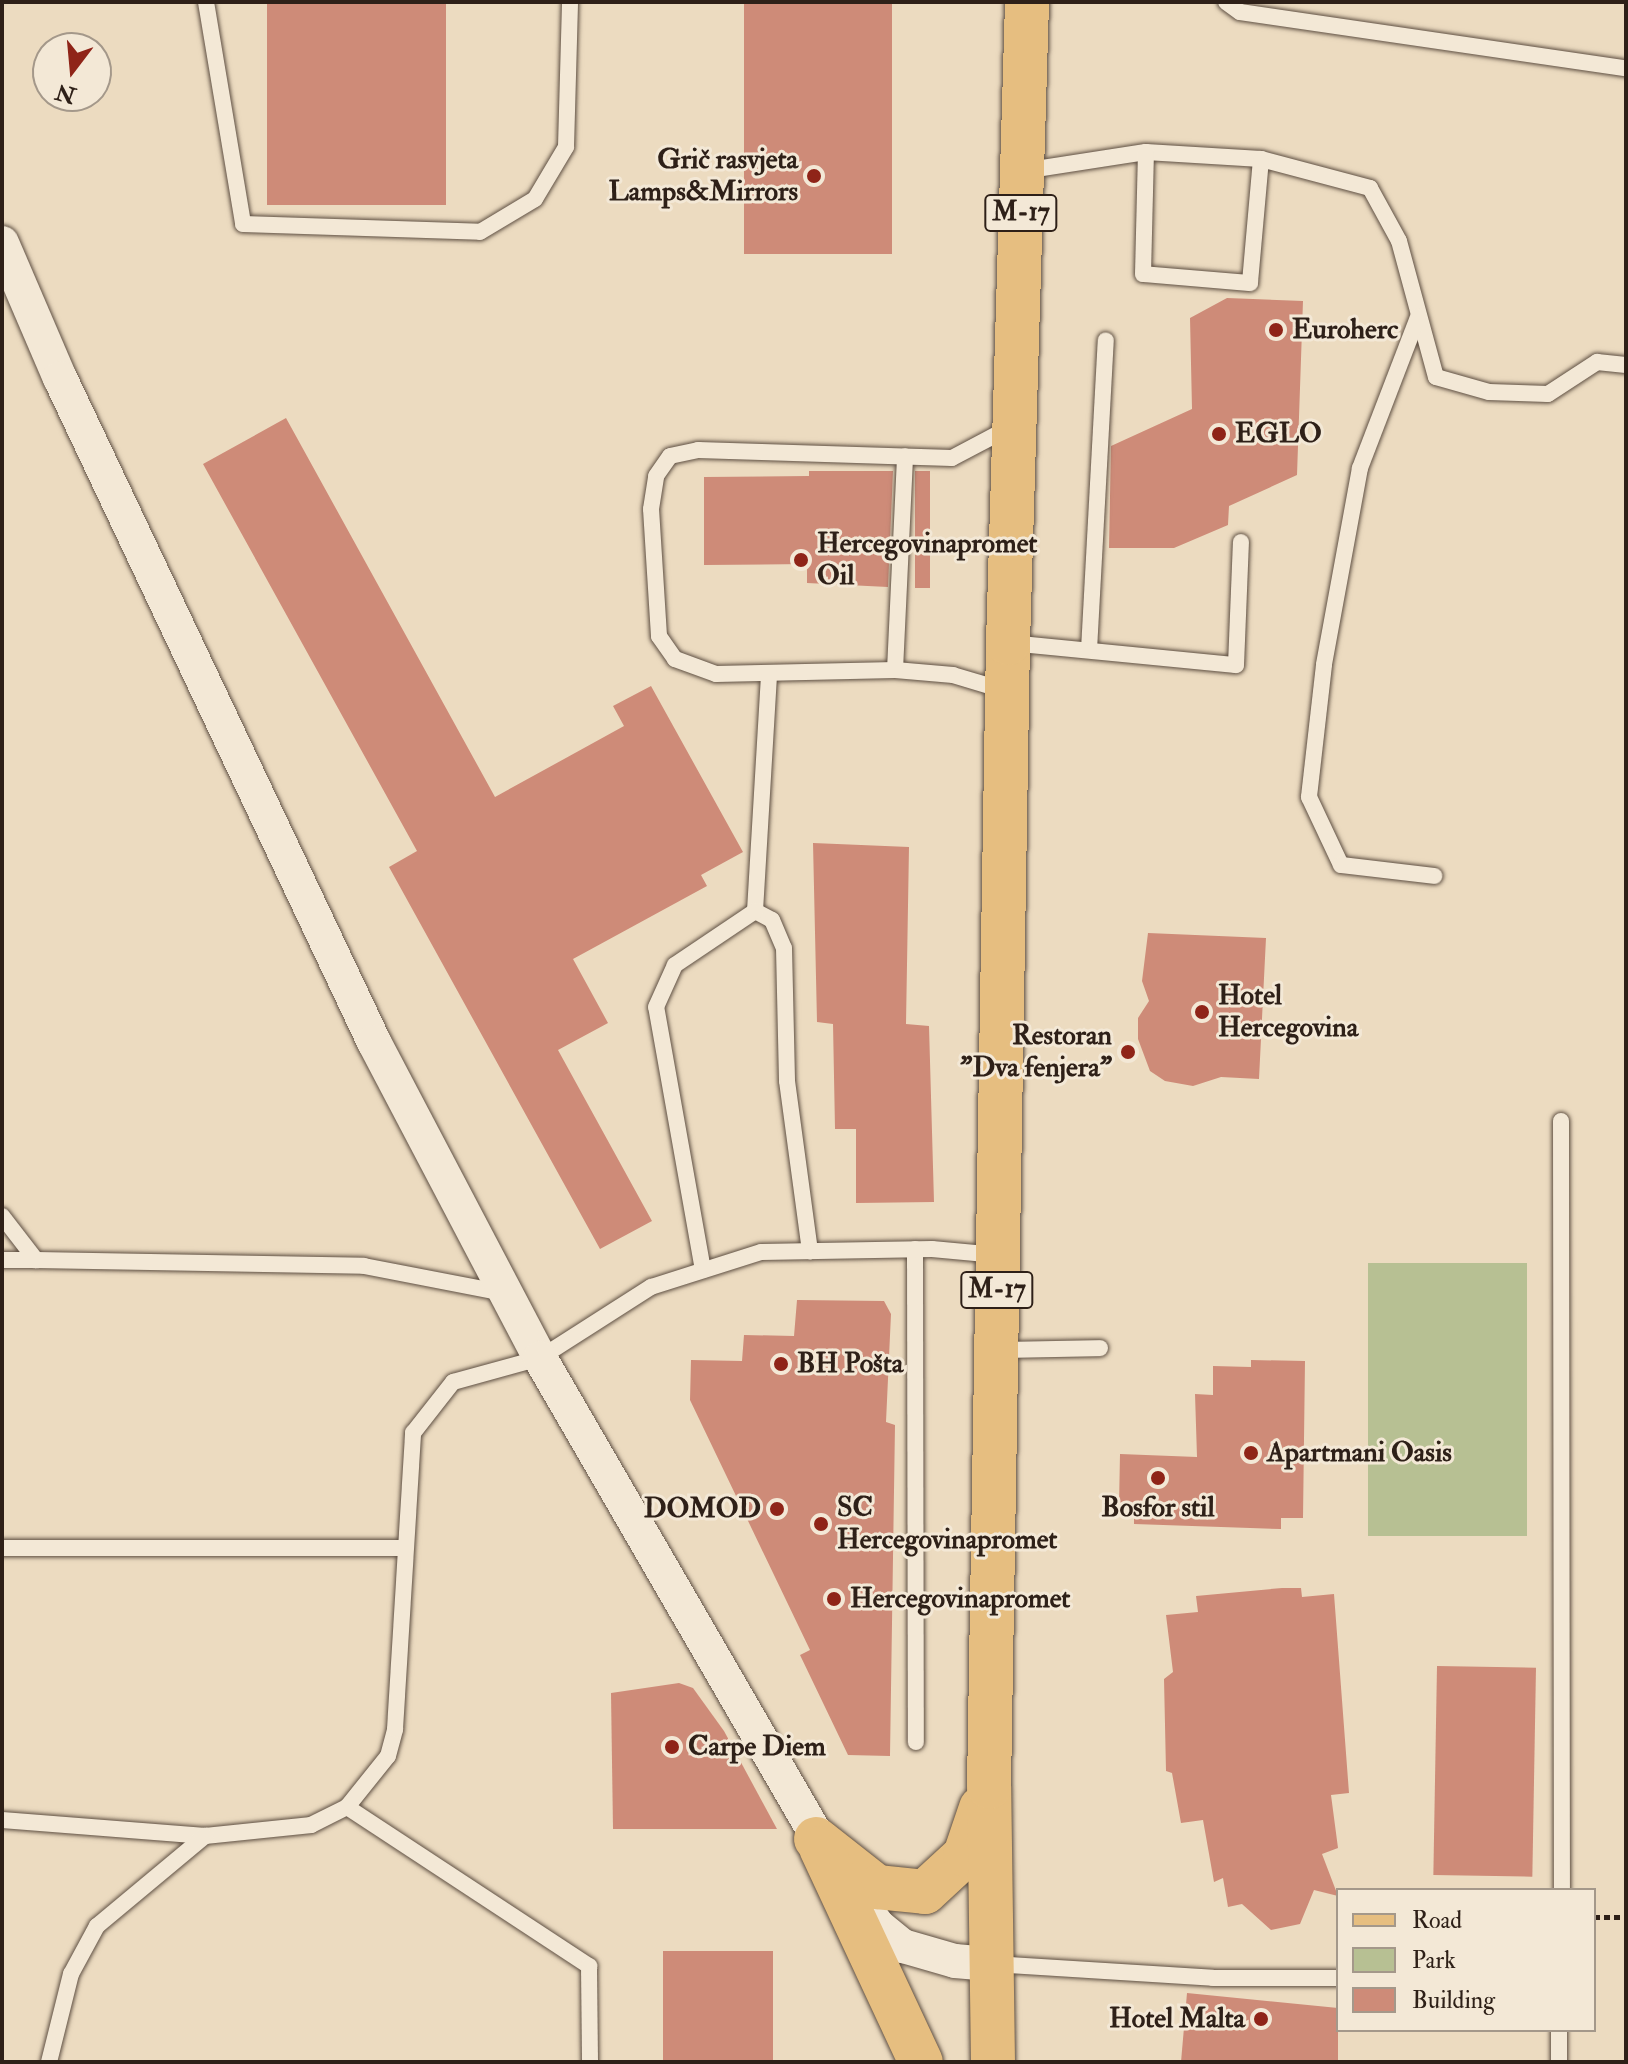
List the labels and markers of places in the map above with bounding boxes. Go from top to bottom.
place label: Grič rasvjeta Lamps&Mirrors [609,143,798,209]
marker: Grič rasvjeta Lamps&Mirrors [805,167,823,185]
place label: Euroherc [1292,313,1398,347]
marker: Euroherc [1267,321,1285,339]
place label: EGLO [1235,417,1322,451]
marker: EGLO [1210,425,1228,443]
place label: Hercegovinapromet Oil [817,527,1037,593]
marker: Hercegovinapromet Oil [792,551,810,569]
place label: Hotel Hercegovina [1218,979,1358,1045]
marker: Hotel Hercegovina [1193,1003,1211,1021]
place label: Restoran "Dva fenjera" [960,1019,1112,1085]
marker: Restoran "Dva fenjera" [1119,1043,1137,1061]
place label: BH Pošta [797,1347,903,1381]
marker: BH Pošta [772,1355,790,1373]
place label: Apartmani Oasis [1267,1436,1452,1470]
marker: Apartmani Oasis [1242,1444,1260,1462]
marker: Bosfor stil [1149,1469,1167,1487]
place label: SC Hercegovinapromet [837,1491,1057,1557]
place label: Bosfor stil [1101,1491,1215,1525]
place label: DOMOD [644,1492,761,1526]
marker: DOMOD [768,1500,786,1518]
marker: SC Hercegovinapromet [812,1515,830,1533]
place label: Hercegovinapromet [850,1582,1070,1616]
marker: Hercegovinapromet [825,1590,843,1608]
place label: Carpe Diem [688,1730,826,1764]
marker: Carpe Diem [663,1738,681,1756]
place label: Hotel Malta [1109,2002,1245,2036]
marker: Hotel Malta [1252,2010,1270,2028]

